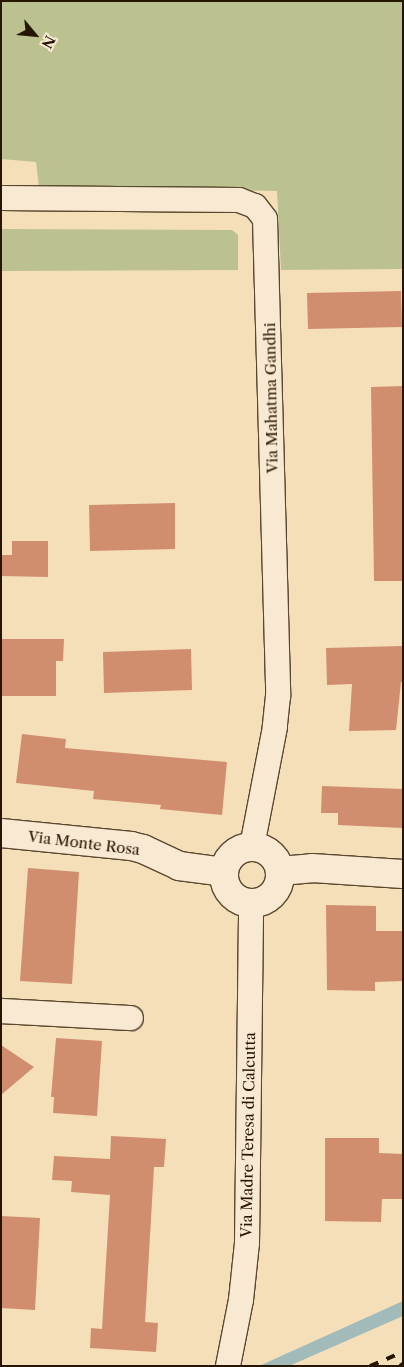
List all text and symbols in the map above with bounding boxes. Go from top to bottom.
north arrow [10,10,60,60]
text: N [37,32,59,52]
street label: Via Mahatma Gandhi [261,322,281,474]
street label: Via Monte Rosa [27,827,141,859]
street label: Via Madre Teresa di Calcutta [237,1032,259,1238]

